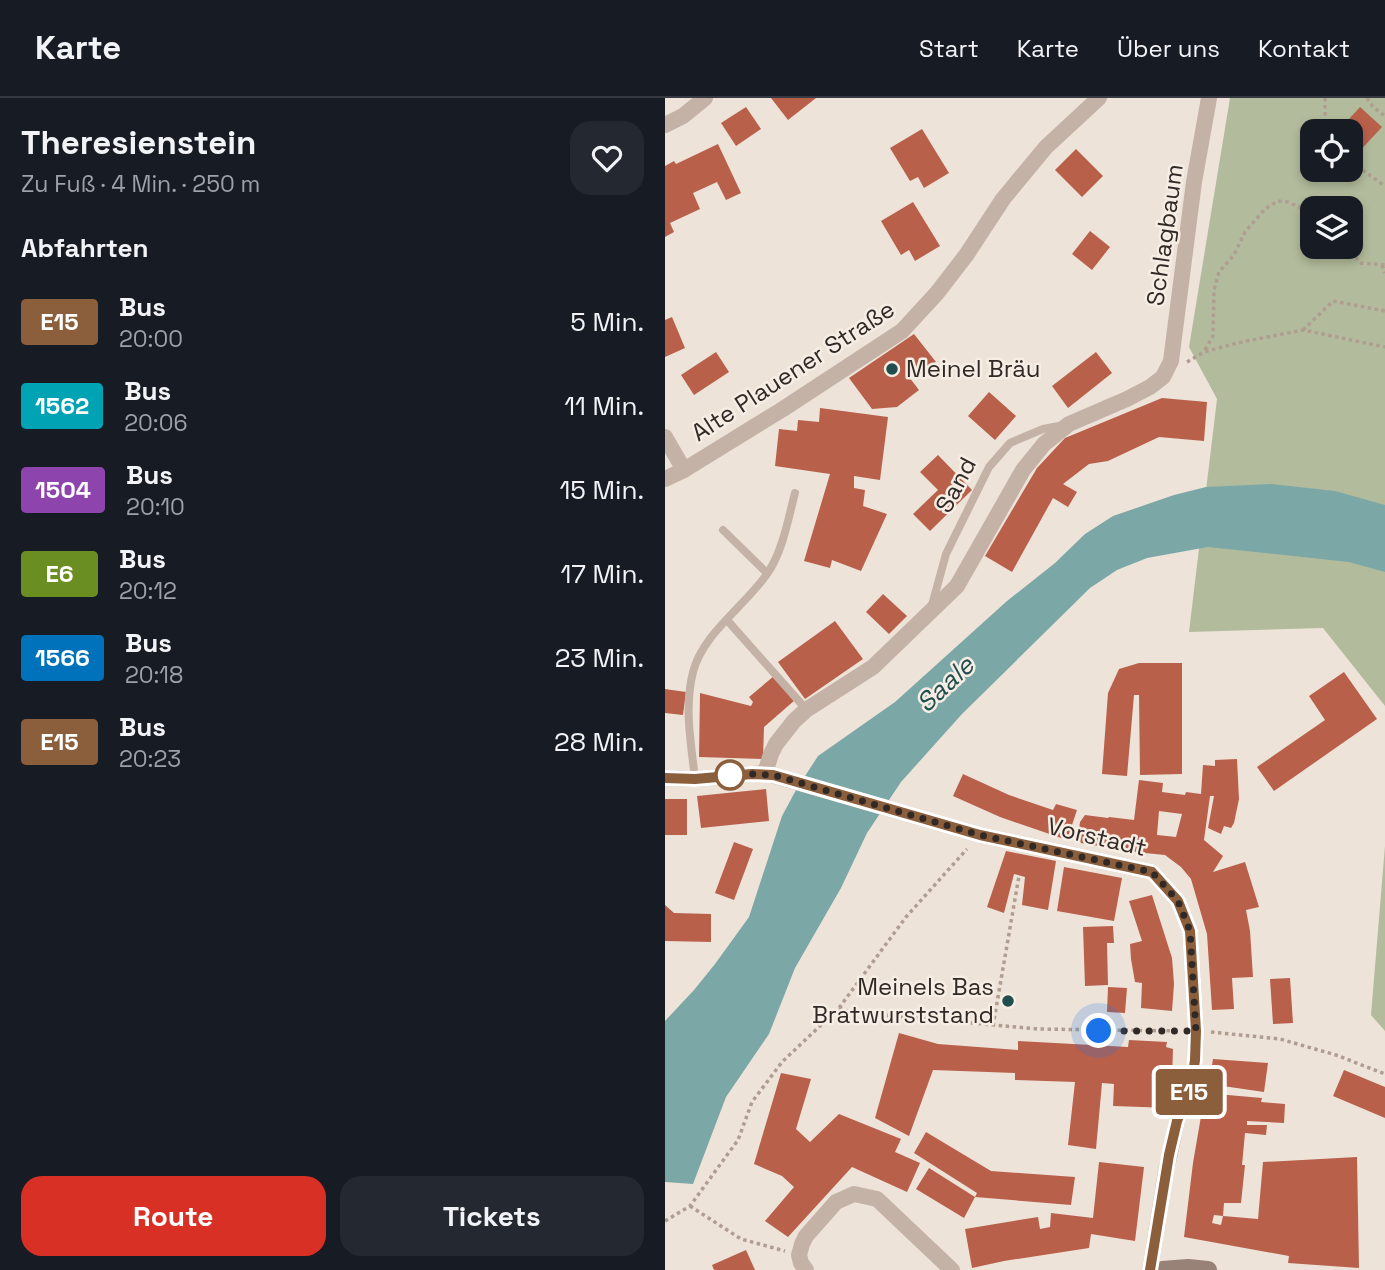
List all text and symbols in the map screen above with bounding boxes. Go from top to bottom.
text: Karte [35,27,121,69]
text: Start [919,33,979,64]
text: Karte [1017,33,1079,64]
text: Über uns [1117,33,1220,64]
text: Kontakt [1258,33,1350,64]
map controls [1300,119,1363,259]
button: locate [1300,119,1363,182]
button: heart [570,121,644,195]
text: Theresienstein [21,122,256,164]
street label: Schlagbaum [1139,162,1190,308]
text: Zu Fuß · 4 Min. · 250 m [21,169,260,199]
button: layers [1300,196,1363,259]
text: Abfahrten [21,231,149,265]
text: Bus [119,290,166,324]
street label: Alte Plauener Straße [685,293,900,448]
text: 5 Min. [570,305,644,339]
text: E15 [40,306,79,337]
text: 20:00 [119,324,183,354]
place label: Meinel Bräu [906,353,1041,384]
marker: Meinel Bräu [884,361,900,377]
text: Bus [124,374,171,408]
text: 11 Min. [564,389,644,423]
text: 1562 [35,390,89,421]
text: 20:06 [124,408,188,438]
street label: Sand [928,452,983,518]
text: Bus [126,458,173,492]
text: 15 Min. [559,473,644,507]
text: 1504 [35,474,91,505]
text: 20:10 [126,492,185,522]
text: Bus [119,542,166,576]
text: 17 Min. [560,557,644,591]
text: E6 [45,558,74,589]
text: 20:12 [119,576,177,606]
text: Bus [125,626,172,660]
text: 23 Min. [555,641,644,675]
text: 1566 [35,642,90,673]
water label: Saale [909,647,982,719]
text: 20:18 [125,660,183,690]
text: Bus [119,710,166,744]
text: 28 Min. [554,725,644,759]
text: E15 [40,726,79,757]
text: 20:23 [119,744,181,774]
unlabelled marker [715,760,745,790]
street label: Vorstadt [1044,810,1150,863]
place label: Meinels Bas Bratwurststand [812,971,994,1030]
marker: Meinels Bas Bratwurststand [1000,993,1016,1009]
your location [1081,1013,1116,1048]
line badge: E15 [1149,1069,1229,1115]
text: E15 [1170,1076,1208,1107]
button: Route [21,1176,326,1256]
button: Tickets [340,1176,644,1256]

